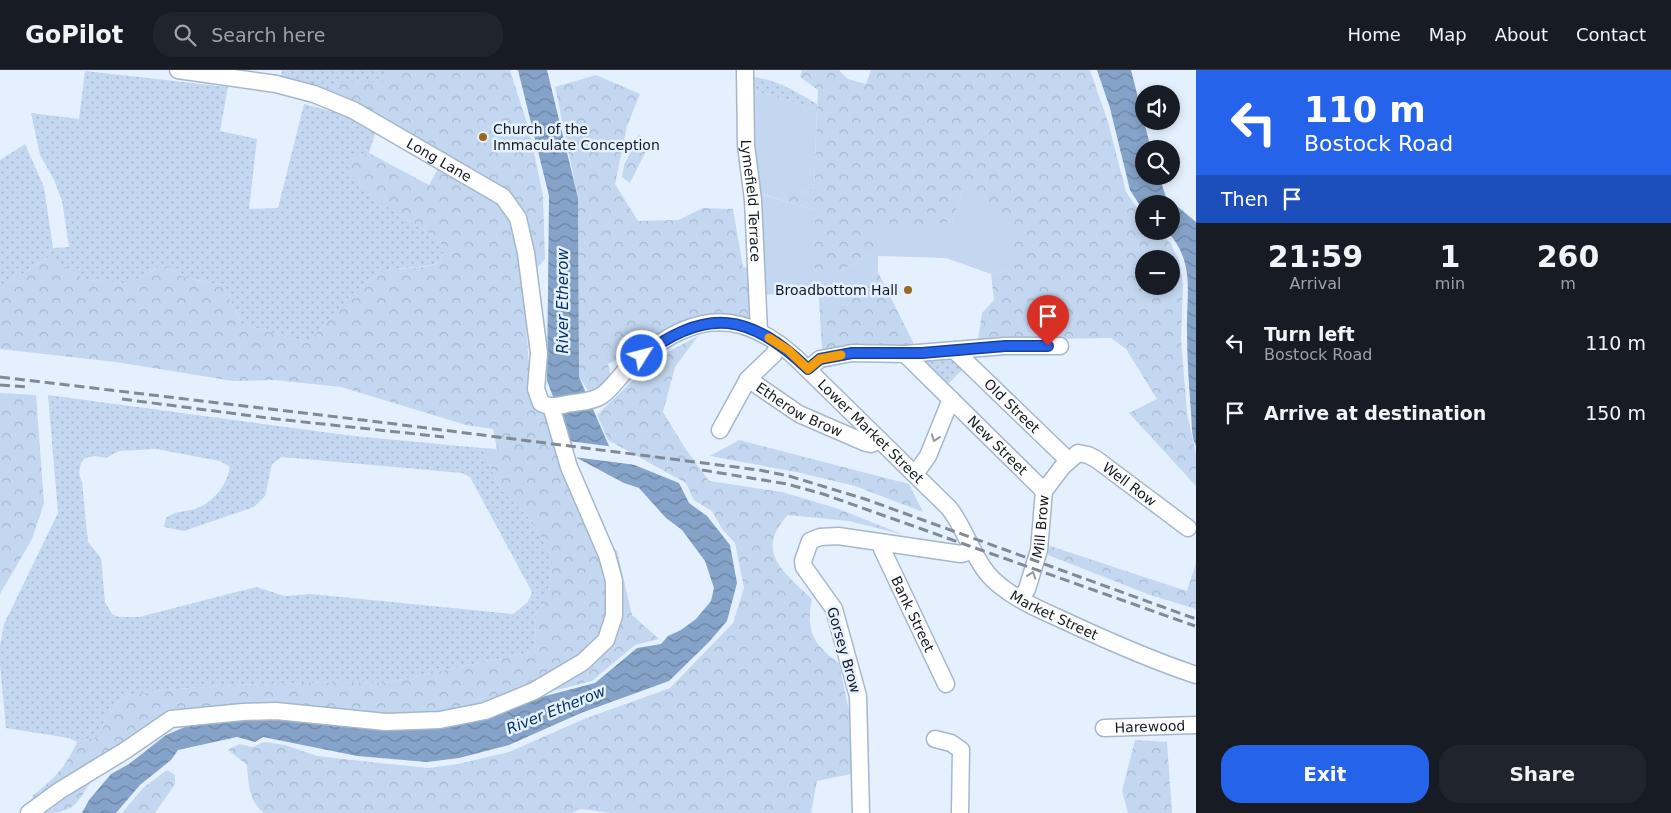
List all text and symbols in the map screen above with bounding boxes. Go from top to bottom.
search box [153,12,503,57]
text: GoPilot [25,21,123,49]
icon: search [171,21,199,49]
text: Search here [211,24,325,46]
text: Home [1348,24,1401,45]
text: Map [1429,24,1467,45]
text: About [1495,24,1548,45]
text: Contact [1576,24,1646,45]
map controls [1135,85,1180,295]
button: sound [1135,85,1180,130]
icon: left [1221,90,1286,155]
text: 110 m [1304,90,1426,130]
place label: Church of the Immaculate Conception [493,121,660,153]
marker: Church of the Immaculate Conception [477,131,489,143]
text: Bostock Road [1304,131,1453,156]
street label: Long Lane [404,135,474,185]
street label: Lymefield Terrace [738,139,764,262]
button: search [1135,140,1180,185]
icon: arrive [1278,185,1306,213]
text: Then [1221,188,1268,210]
button: + [1135,195,1180,240]
text: 21:59 [1268,239,1363,274]
text: 1 [1439,239,1460,274]
text: 260 [1537,239,1599,274]
water label: River Etherow [554,248,572,354]
button: − [1135,250,1180,295]
text: Arrival [1289,274,1341,293]
text: min [1435,274,1465,293]
text: m [1560,274,1576,293]
place label: Broadbottom Hall [775,282,898,298]
marker: Broadbottom Hall [902,284,914,296]
pin [1027,295,1069,346]
icon: arrive [1034,302,1062,330]
text: Turn left [1264,323,1355,345]
position arrow [615,329,667,381]
icon: left [1221,329,1249,357]
text: 110 m [1585,332,1646,354]
text: Bostock Road [1264,345,1372,364]
street label: Old Street [981,375,1043,437]
street label: Lower Market Street [815,376,927,487]
street label: Etherow Brow [753,379,845,440]
icon: arrive [1221,399,1249,427]
text: Arrive at destination [1264,402,1486,424]
text: 150 m [1585,402,1646,424]
street label: New Street [964,412,1031,479]
one-way arrow [931,433,941,442]
street label: Well Row [1100,459,1160,509]
street label: Mill Brow [1029,494,1052,560]
one-way arrow [1026,571,1036,580]
street label: Bank Street [888,573,938,655]
street label: Market Street [1007,587,1101,643]
street label: Gorsey Brow [824,605,864,695]
water label: River Etherow [504,682,609,738]
street label: Harewood [1114,717,1186,736]
button: Exit [1221,745,1429,803]
button: Share [1439,745,1646,803]

